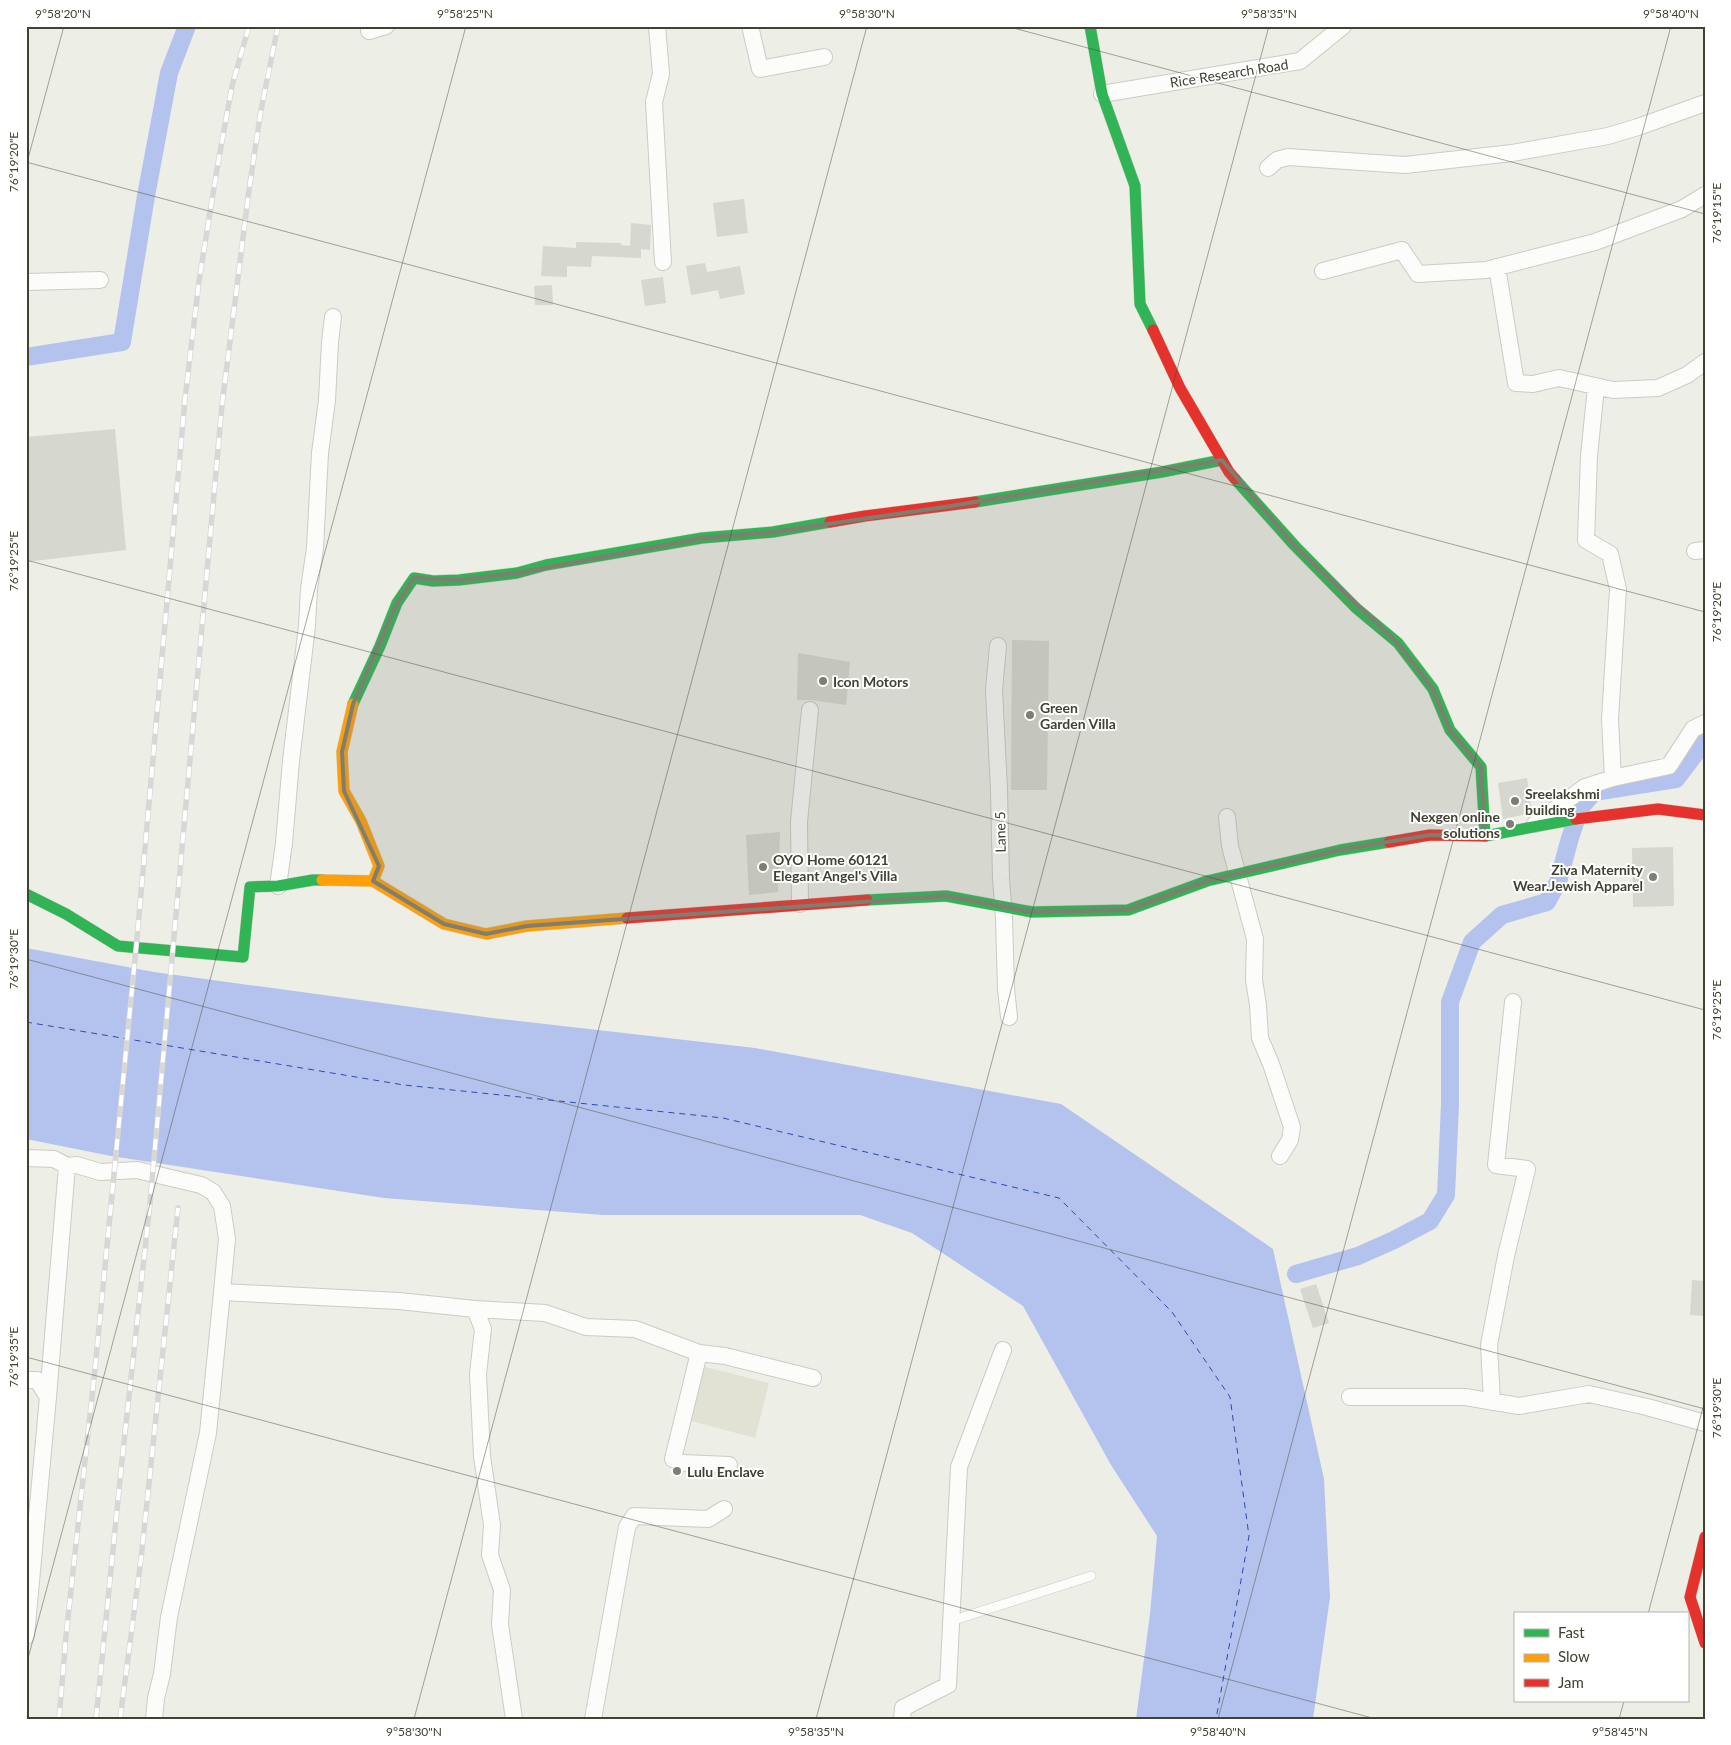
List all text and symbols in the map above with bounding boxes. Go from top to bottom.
text: 9°58'20"N [35,6,91,21]
text: 9°58'25"N [437,6,493,21]
text: 9°58'30"N [839,6,895,21]
text: 9°58'35"N [1241,6,1297,21]
text: 9°58'40"N [1643,6,1699,21]
street label: Rice Research Road [1169,55,1289,91]
text: 76°19'20"E [6,132,21,192]
text: 76°19'15"E [1709,183,1724,243]
text: 76°19'25"E [6,531,21,591]
text: 76°19'20"E [1709,582,1724,642]
place label: Icon Motors [833,673,908,690]
marker: Icon Motors [817,675,829,687]
place label: Green Garden Villa [1040,699,1116,732]
marker: Green Garden Villa [1024,709,1036,721]
place label: Sreelakshmi building [1525,785,1600,818]
marker: Sreelakshmi building [1509,795,1521,807]
place label: Nexgen online solutions [1410,808,1501,841]
street label: Lane 5 [991,811,1009,853]
marker: Nexgen online solutions [1504,818,1516,830]
place label: OYO Home 60121 Elegant Angel's Villa [773,851,897,884]
marker: OYO Home 60121 Elegant Angel's Villa [757,861,769,873]
place label: Ziva Maternity Wear.Jewish Apparel [1513,861,1644,894]
marker: Ziva Maternity Wear.Jewish Apparel [1647,871,1659,883]
text: 76°19'30"E [6,929,21,989]
text: 76°19'25"E [1709,980,1724,1040]
text: 76°19'35"E [6,1327,21,1387]
text: 76°19'30"E [1709,1378,1724,1438]
place label: Lulu Enclave [687,1463,765,1480]
marker: Lulu Enclave [671,1465,683,1477]
legend [1514,1612,1688,1702]
text: Fast [1558,1623,1585,1641]
text: Slow [1558,1647,1590,1665]
text: Jam [1558,1673,1584,1691]
text: 9°58'30"N [386,1724,442,1739]
text: 9°58'35"N [788,1724,844,1739]
text: 9°58'40"N [1190,1724,1246,1739]
text: 9°58'45"N [1592,1724,1648,1739]

